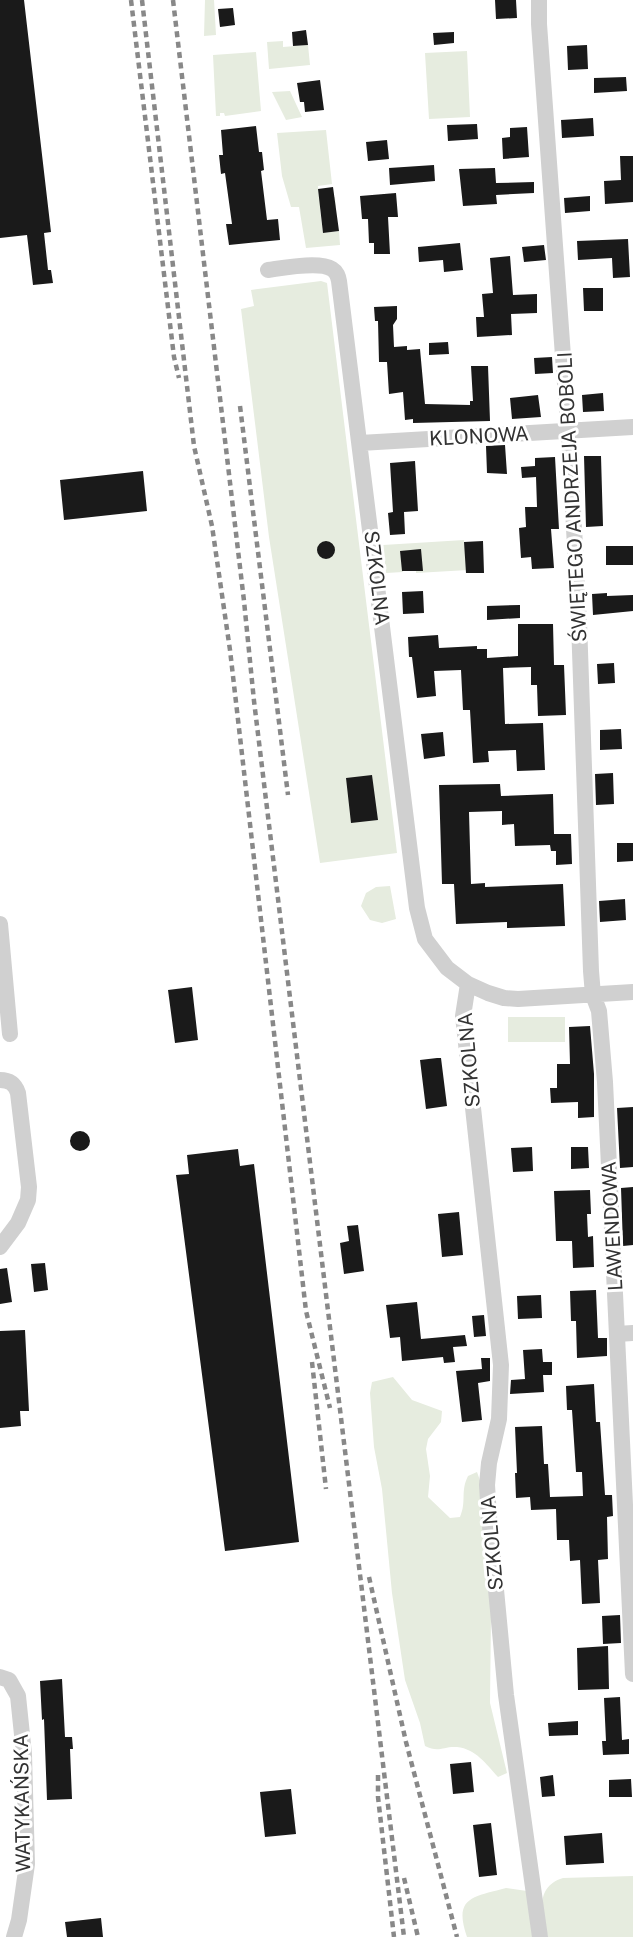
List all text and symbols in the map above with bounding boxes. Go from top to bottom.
street label: ŚWIĘTEGO ANDRZEJA BOBOLI [551,351,592,643]
street label: KLONOWA [428,421,530,451]
street label: SZKOLNA [359,529,395,627]
street label: SZKOLNA [453,1012,485,1108]
street label: LAWENDOWA [597,1161,627,1291]
street label: SZKOLNA [476,1495,508,1591]
street label: WATYKAŃSKA [8,1733,35,1873]

